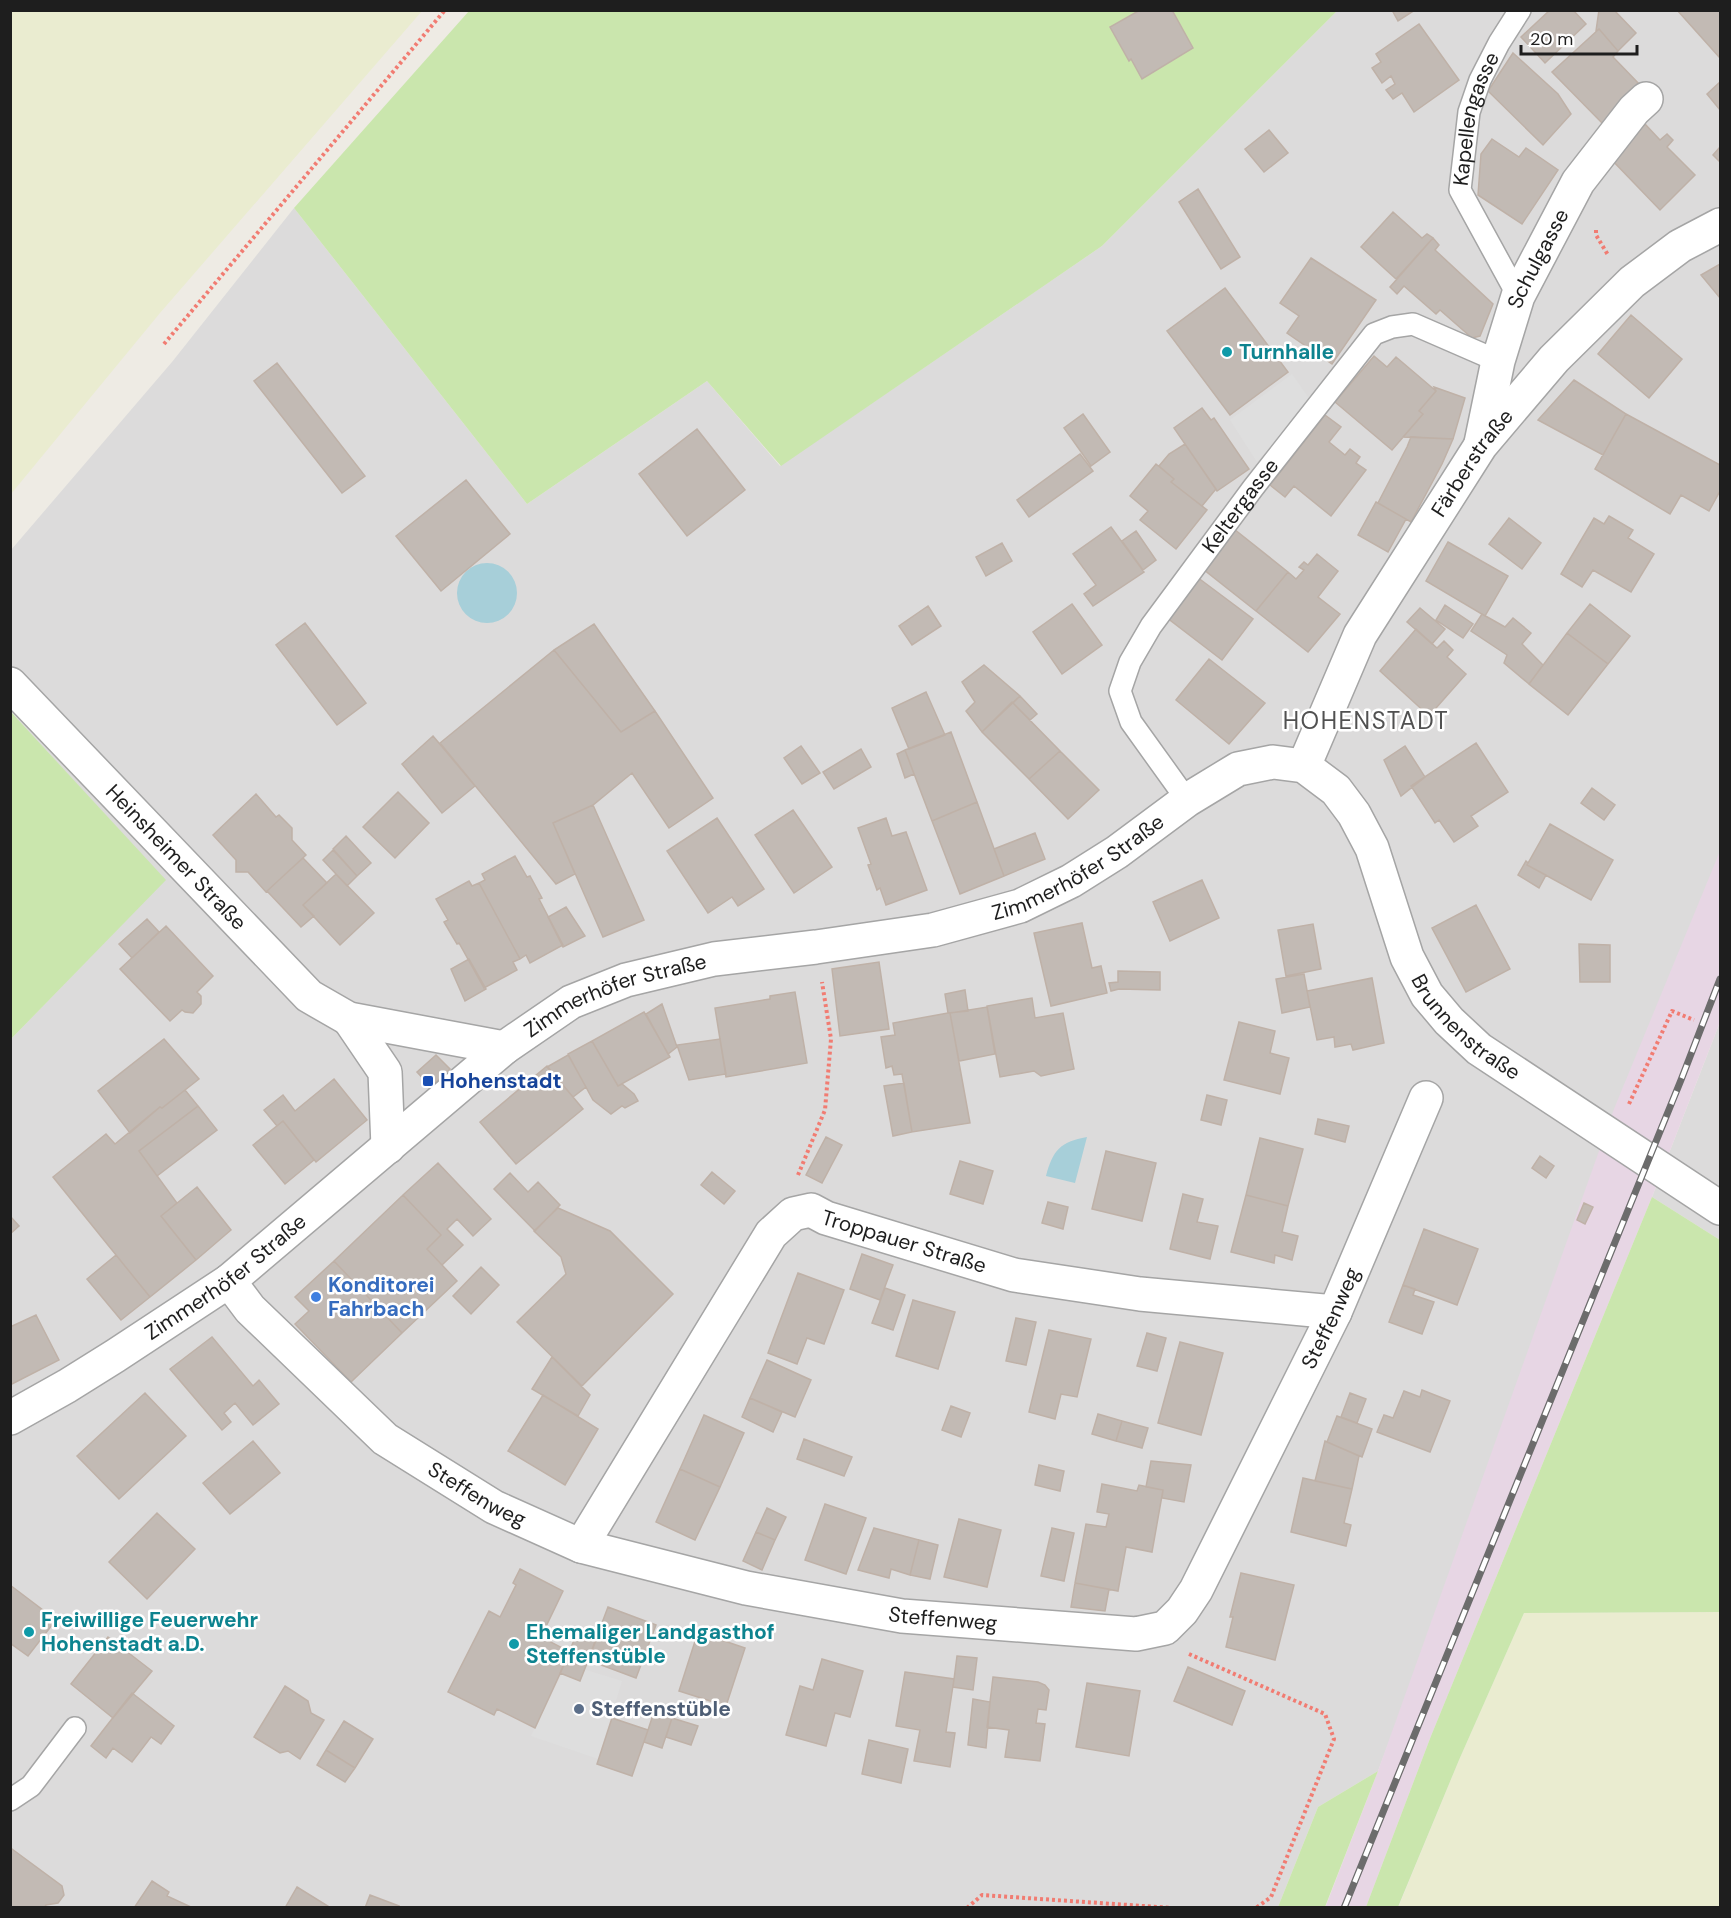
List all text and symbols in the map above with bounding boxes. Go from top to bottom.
scale bar [1521,18,1636,56]
text: 20 m [1530,27,1573,51]
street label: Kapellengasse [1447,47,1506,187]
street label: Schulgasse [1501,204,1576,312]
place label: Turnhalle [1239,338,1334,366]
marker: Turnhalle [1220,345,1234,359]
street label: Färberstraße [1425,403,1520,522]
street label: Keltergasse [1196,453,1285,559]
district label: HOHENSTADT [1283,705,1449,736]
street label: Heinsheimer Straße [99,778,253,936]
street label: Zimmerhöfer Straße [989,808,1170,927]
street label: Zimmerhöfer Straße [519,947,709,1044]
street label: Brunnenstraße [1404,969,1526,1087]
place label: Hohenstadt [440,1067,562,1095]
marker: Hohenstadt [421,1074,435,1088]
street label: Troppauer Straße [818,1203,990,1280]
street label: Zimmerhöfer Straße [139,1207,312,1347]
street label: Steffenweg [1295,1263,1366,1374]
place label: Konditorei Fahrbach [328,1271,435,1323]
marker: Konditorei Fahrbach [309,1290,323,1304]
street label: Steffenweg [423,1455,531,1534]
street label: Steffenweg [886,1600,999,1637]
place label: Freiwillige Feuerwehr Hohenstadt a.D. [41,1606,259,1658]
place label: Ehemaliger Landgasthof Steffenstüble [526,1618,775,1670]
marker: Freiwillige Feuerwehr Hohenstadt a.D. [22,1625,36,1639]
marker: Ehemaliger Landgasthof Steffenstüble [507,1637,521,1651]
place label: Steffenstüble [591,1695,731,1723]
marker: Steffenstüble [572,1702,586,1716]

